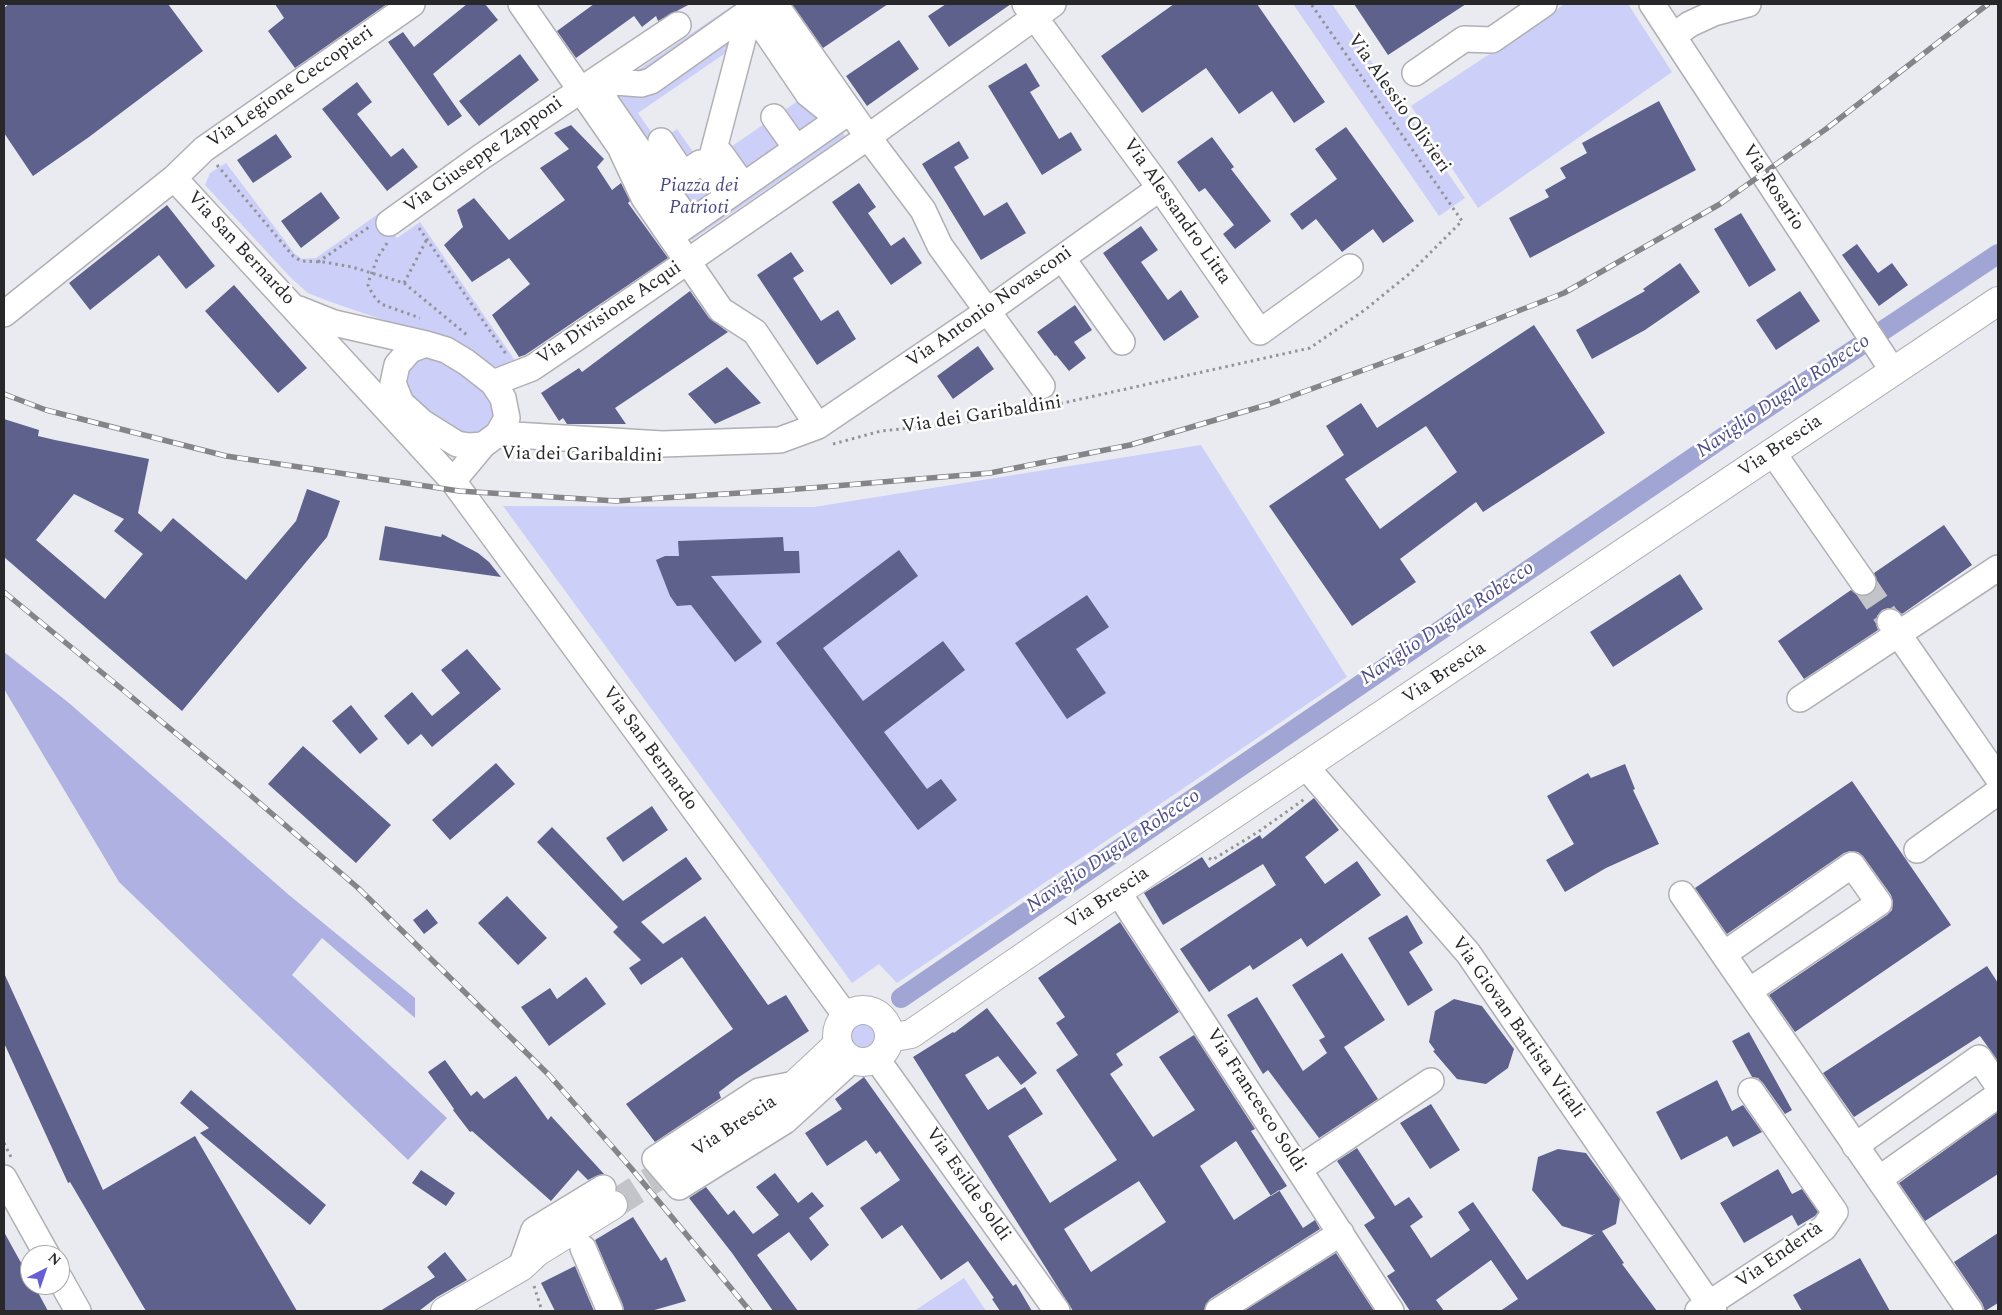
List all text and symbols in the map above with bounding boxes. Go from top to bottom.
street label: Via Legione Ceccopieri [203,22,379,154]
street label: Via Alessio Olivieri [1341,30,1455,178]
street label: Via Giuseppe Zapponi [400,93,568,219]
street label: Via Alessandro Litta [1117,134,1235,290]
street label: Via Rosario [1736,141,1808,235]
park label: Piazza dei Patrioti [659,176,739,220]
street label: Via San Bernardo [181,187,299,311]
street label: Via Antonio Novasconi [903,242,1077,374]
street label: Via Divisione Acqui [533,257,687,371]
water label: Naviglio Dugale Robecco [1693,330,1875,464]
street label: Via dei Garibaldini [901,392,1063,440]
street label: Via Brescia [1735,411,1827,483]
street label: Via dei Garibaldini [501,443,663,469]
water label: Naviglio Dugale Robecco [1357,557,1539,691]
street label: Via Brescia [1399,638,1491,710]
street label: Via San Bernardo [596,683,702,815]
water label: Naviglio Dugale Robecco [1023,785,1205,919]
street label: Via Brescia [1062,863,1154,935]
street label: Via Giovan Battista Vitali [1446,933,1588,1123]
street label: Via Francesco Soldi [1200,1025,1310,1177]
street label: Via Brescia [689,1091,781,1163]
street label: Via Esilde Soldi [919,1124,1015,1246]
street label: Via Endertà [1732,1218,1828,1294]
north arrow [20,1245,70,1295]
text: N [43,1247,66,1271]

